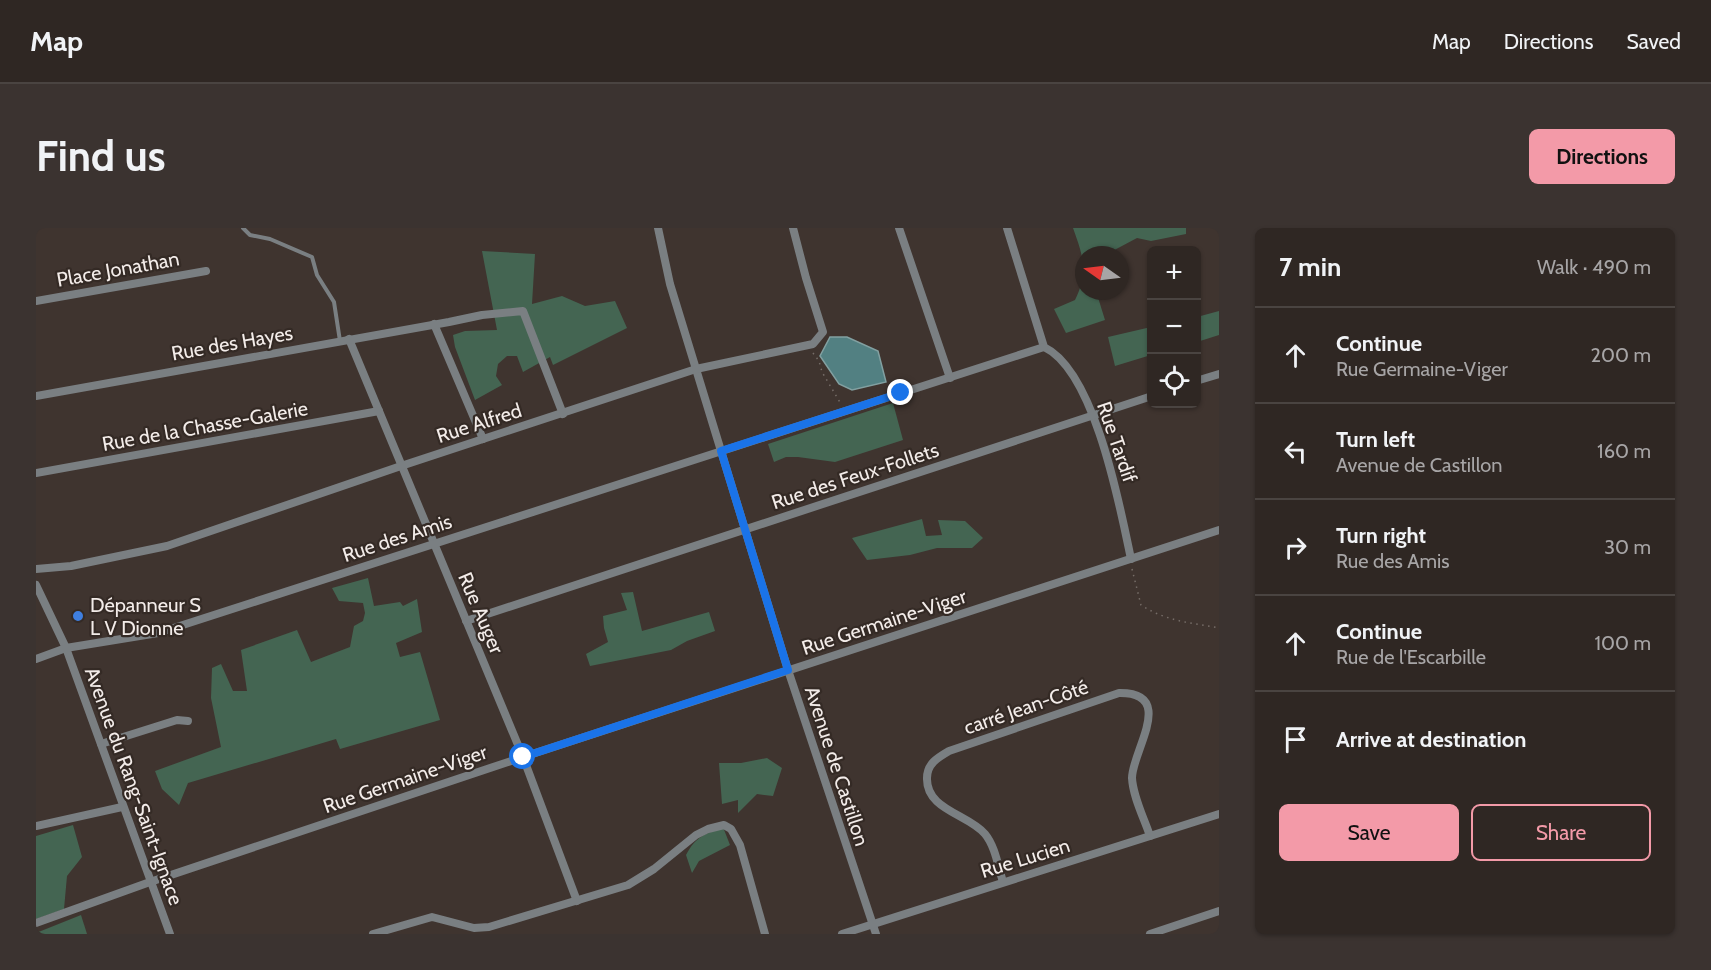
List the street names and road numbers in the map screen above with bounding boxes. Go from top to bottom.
street label: Place Jonathan [55,246,181,292]
street label: Rue des Hayes [169,321,295,365]
street label: Rue de la Chasse-Galerie [100,396,310,456]
street label: Rue Alfred [433,398,525,448]
street label: Rue Tardif [1092,398,1142,486]
street label: Rue des Feux-Follets [768,438,942,514]
street label: Rue des Amis [339,509,455,567]
street label: Rue Auger [453,569,509,658]
street label: Rue Germaine-Viger [799,584,970,660]
street label: Avenue du Rang-Saint-Ignace [80,664,188,908]
street label: carré Jean-Côté [961,675,1091,739]
street label: Avenue de Castillon [800,683,874,849]
street label: Rue Germaine-Viger [320,739,491,818]
street label: Rue Lucien [977,833,1073,883]

